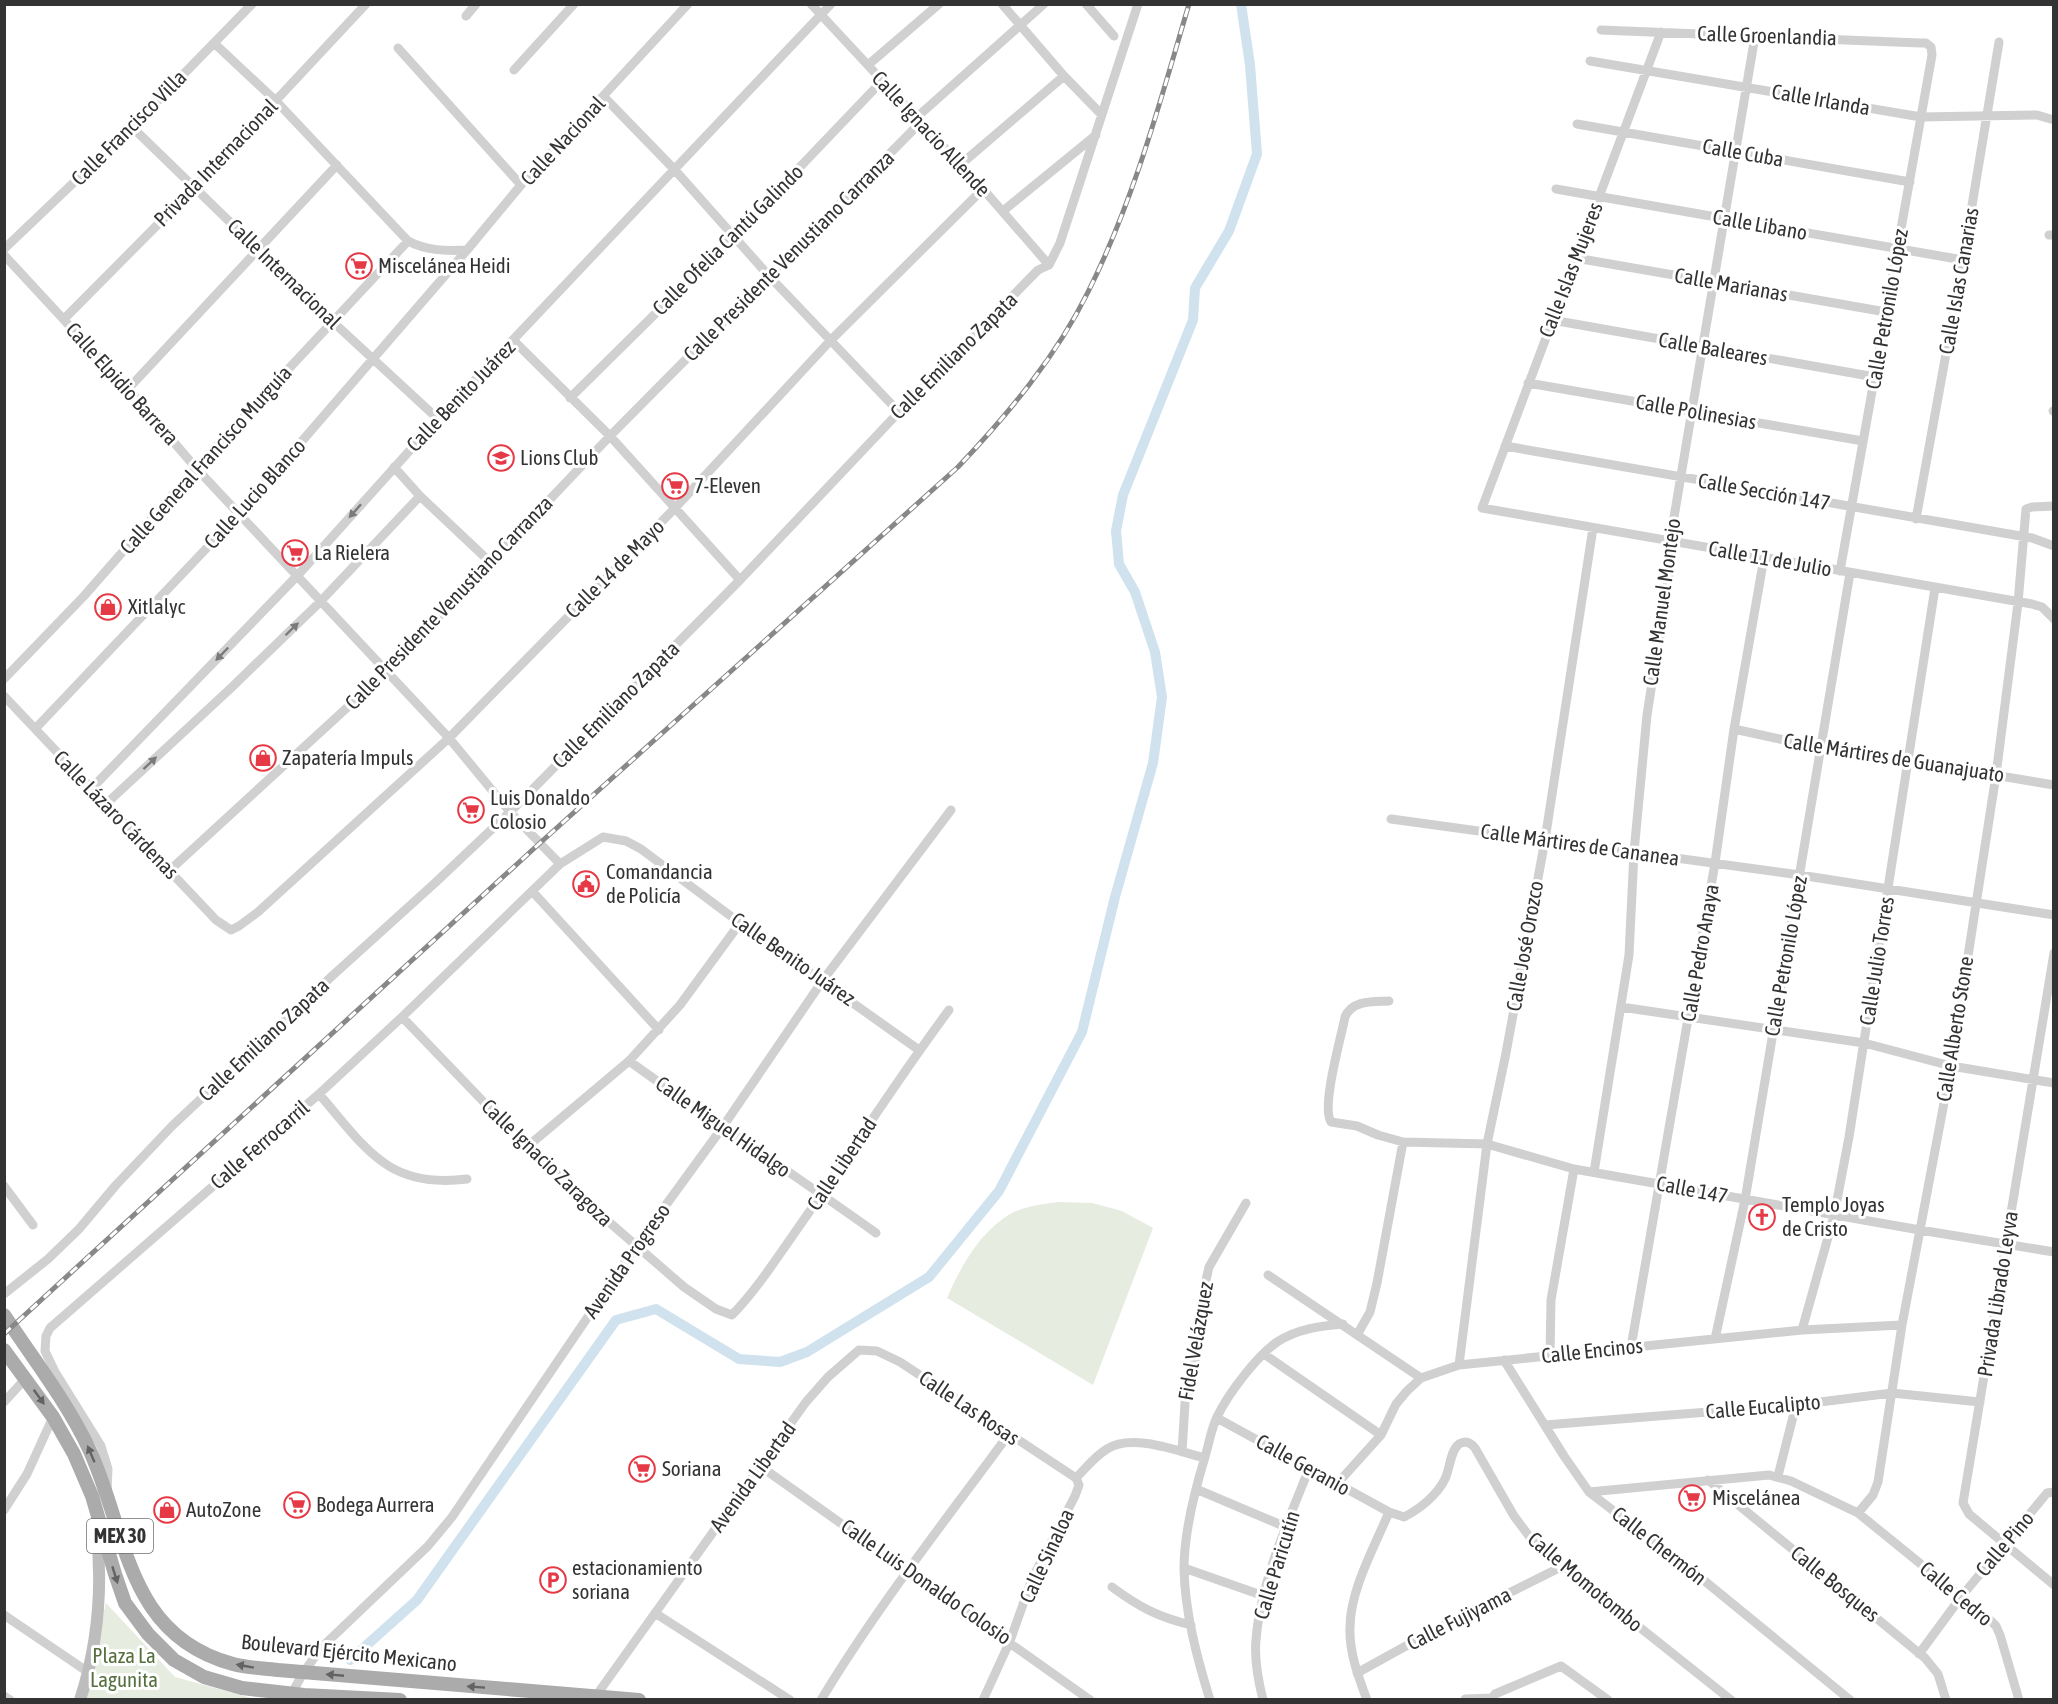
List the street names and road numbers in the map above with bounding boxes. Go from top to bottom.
street label: Calle Groenlandia [1697,21,1837,49]
street label: Calle Francisco Villa [66,65,191,190]
street label: Calle Ignacio Allende [867,66,996,201]
street label: Calle Irlanda [1770,79,1872,119]
street label: Calle Nacional [515,91,610,190]
street label: Privada Internacional [149,94,282,231]
street label: Calle Cuba [1701,133,1786,171]
street label: Calle Presidente Venustiano Carranza [678,145,898,365]
street label: Calle Ofelia Cantú Galindo [647,159,808,320]
street label: Calle Islas Mujeres [1533,199,1607,341]
street label: Calle Libano [1711,204,1809,244]
street label: Calle Islas Canarias [1933,206,1983,356]
street label: Calle Internacional [223,213,346,333]
street label: Calle Petronilo López [1860,226,1912,391]
street label: Calle Marianas [1673,262,1790,306]
street label: Calle Emiliano Zapata [885,287,1022,424]
street label: Calle Elpidio Barrera [61,317,184,450]
street label: Calle Baleares [1657,327,1769,369]
street label: Calle Benito Juárez [401,334,520,456]
street label: Calle General Francisco Murguía [114,360,296,558]
street label: Calle Polinesias [1634,389,1758,433]
street label: Calle Lucio Blanco [199,434,310,553]
street label: Calle Sección 147 [1696,468,1832,514]
street label: Calle Presidente Venustiano Carranza [340,490,557,714]
street label: Calle 14 de Mayo [560,514,669,623]
street label: Calle Manuel Montejo [1637,517,1685,687]
street label: Calle 11 de Julio [1707,535,1834,581]
street label: Calle Emiliano Zapata [547,636,684,773]
street label: Calle Mártires de Guanajuato [1782,728,2006,786]
street label: Calle Lázaro Cárdenas [49,745,184,883]
street label: Calle Mártires de Cananea [1479,818,1681,870]
street label: Calle Petronilo López [1759,873,1811,1038]
street label: Calle José Orozco [1501,879,1547,1013]
street label: Calle Pedro Anaya [1675,882,1723,1024]
street label: Calle Julio Torres [1854,895,1898,1027]
street label: Calle Benito Juárez [727,907,860,1010]
street label: Calle Alberto Stone [1931,955,1977,1103]
street label: Calle Emiliano Zapata [193,973,333,1106]
street label: Calle Miguel Hidalgo [652,1071,796,1182]
street label: Calle Ignacio Zaragoza [477,1094,618,1231]
street label: Calle Ferrocarril [205,1095,314,1194]
street label: Calle Libertad [801,1112,881,1214]
street label: Calle 147 [1654,1170,1730,1208]
street label: Avenida Progreso [578,1199,675,1322]
street label: Privada Librado Leyva [1972,1209,2022,1378]
street label: Fidel Velázquez [1173,1279,1217,1402]
street label: Calle Encinos [1540,1333,1644,1367]
street label: Calle Las Rosas [915,1365,1024,1449]
street label: Calle Eucalipto [1704,1389,1821,1423]
street label: Avenida Libertad [704,1417,800,1536]
street label: Calle Geranio [1252,1429,1355,1500]
street label: Calle Chermón [1608,1501,1712,1589]
street label: Calle Sinaloa [1014,1505,1078,1606]
street label: Calle Pino [1970,1506,2038,1581]
street label: Calle Paricutín [1248,1508,1304,1622]
street label: Calle Luis Donaldo Colosio [837,1513,1016,1649]
road number: MEX 30 [87,1519,153,1553]
street label: Calle Momotombo [1523,1526,1648,1636]
street label: Calle Bosques [1787,1540,1885,1626]
street label: Calle Cedro [1915,1556,1998,1631]
street label: Calle Fujiyama [1402,1582,1515,1655]
street label: Boulevard Ejército Mexicano [240,1629,458,1675]

